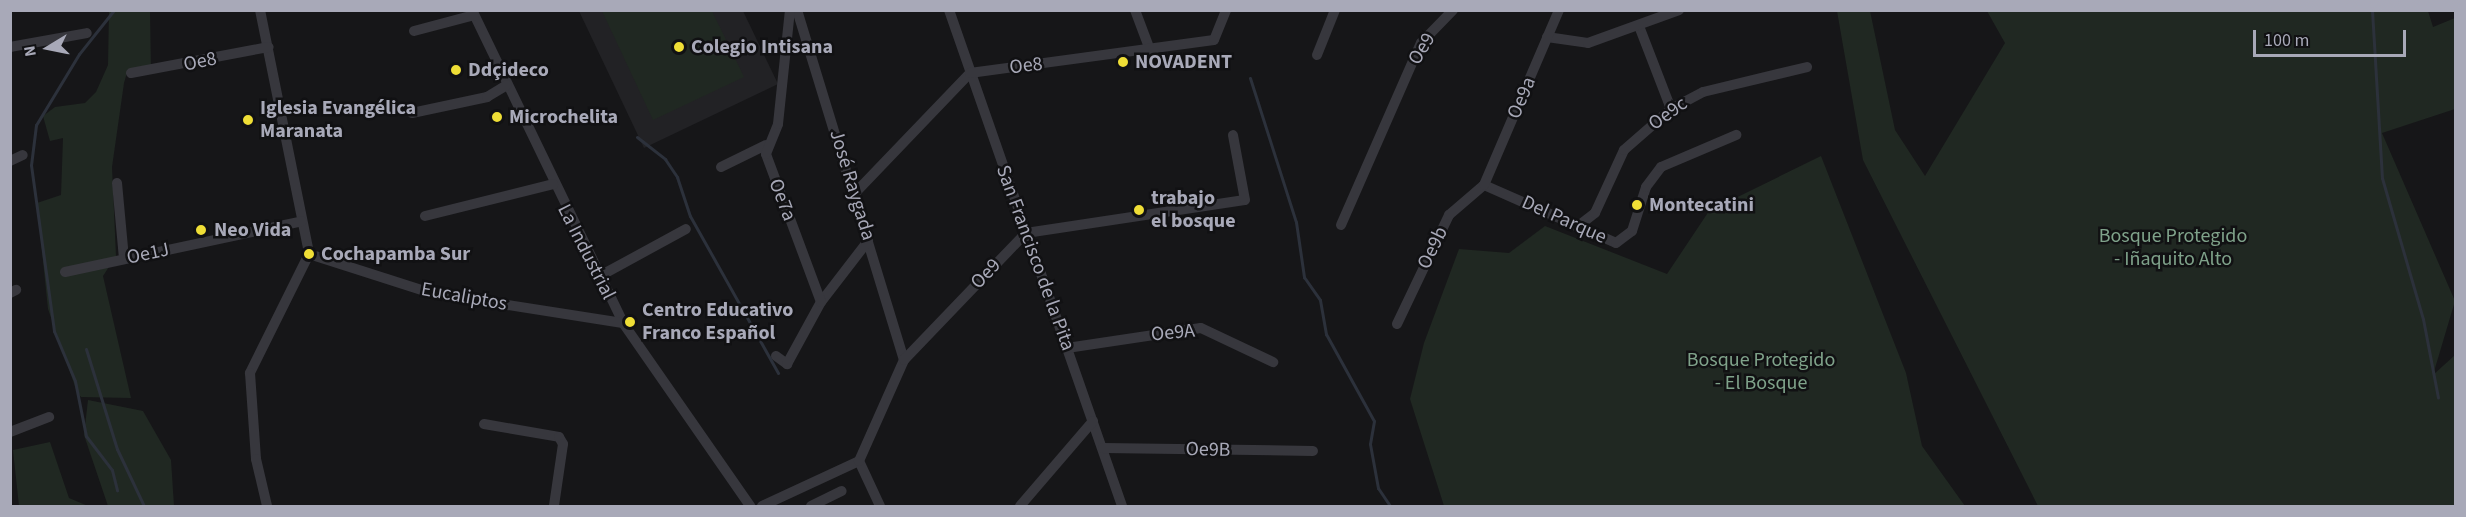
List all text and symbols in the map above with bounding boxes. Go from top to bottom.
north arrow [18,18,78,78]
scale bar [2256,18,2409,56]
text: 100 m [2264,28,2309,53]
street label: Oe9 [1403,29,1441,69]
place label: Colegio Intisana [691,35,833,59]
marker: Colegio Intisana [672,40,686,54]
text: N [19,44,42,58]
street label: Oe8 [181,47,219,77]
place label: NOVADENT [1135,50,1232,74]
street label: Oe8 [1008,52,1044,80]
marker: NOVADENT [1116,55,1130,69]
place label: Ddçideco [468,58,549,82]
marker: Ddçideco [449,63,463,77]
street label: Oe9a [1503,73,1541,123]
street label: Oe9c [1644,92,1692,136]
place label: Iglesia Evangélica Maranata [260,96,416,143]
place label: Microchelita [509,105,618,129]
marker: Microchelita [490,110,504,124]
marker: Iglesia Evangélica Maranata [241,113,255,127]
street label: José Raygada [824,127,880,243]
street label: San Francisco de la Pita [990,162,1080,354]
street label: Oe7a [763,176,801,224]
place label: trabajo el bosque [1151,186,1236,233]
street label: Del Parque [1518,191,1610,249]
place label: Montecatini [1649,193,1754,217]
marker: Montecatini [1630,198,1644,212]
street label: La Industrial [552,200,620,304]
marker: trabajo el bosque [1132,203,1146,217]
place label: Neo Vida [214,218,291,242]
marker: Neo Vida [192,221,210,239]
street label: Oe9b [1413,223,1453,273]
park label: Bosque Protegido - Iñaquito Alto [2099,225,2247,272]
street label: Oe1J [125,238,171,270]
place label: Cochapamba Sur [321,242,470,266]
marker: Cochapamba Sur [302,247,316,261]
street label: Oe9 [966,254,1006,294]
street label: Eucaliptos [419,278,509,316]
place label: Centro Educativo Franco Español [642,298,793,345]
marker: Centro Educativo Franco Español [623,315,637,329]
street label: Oe9A [1150,319,1196,347]
park label: Bosque Protegido - El Bosque [1687,349,1835,396]
street label: Oe9B [1185,438,1231,462]

